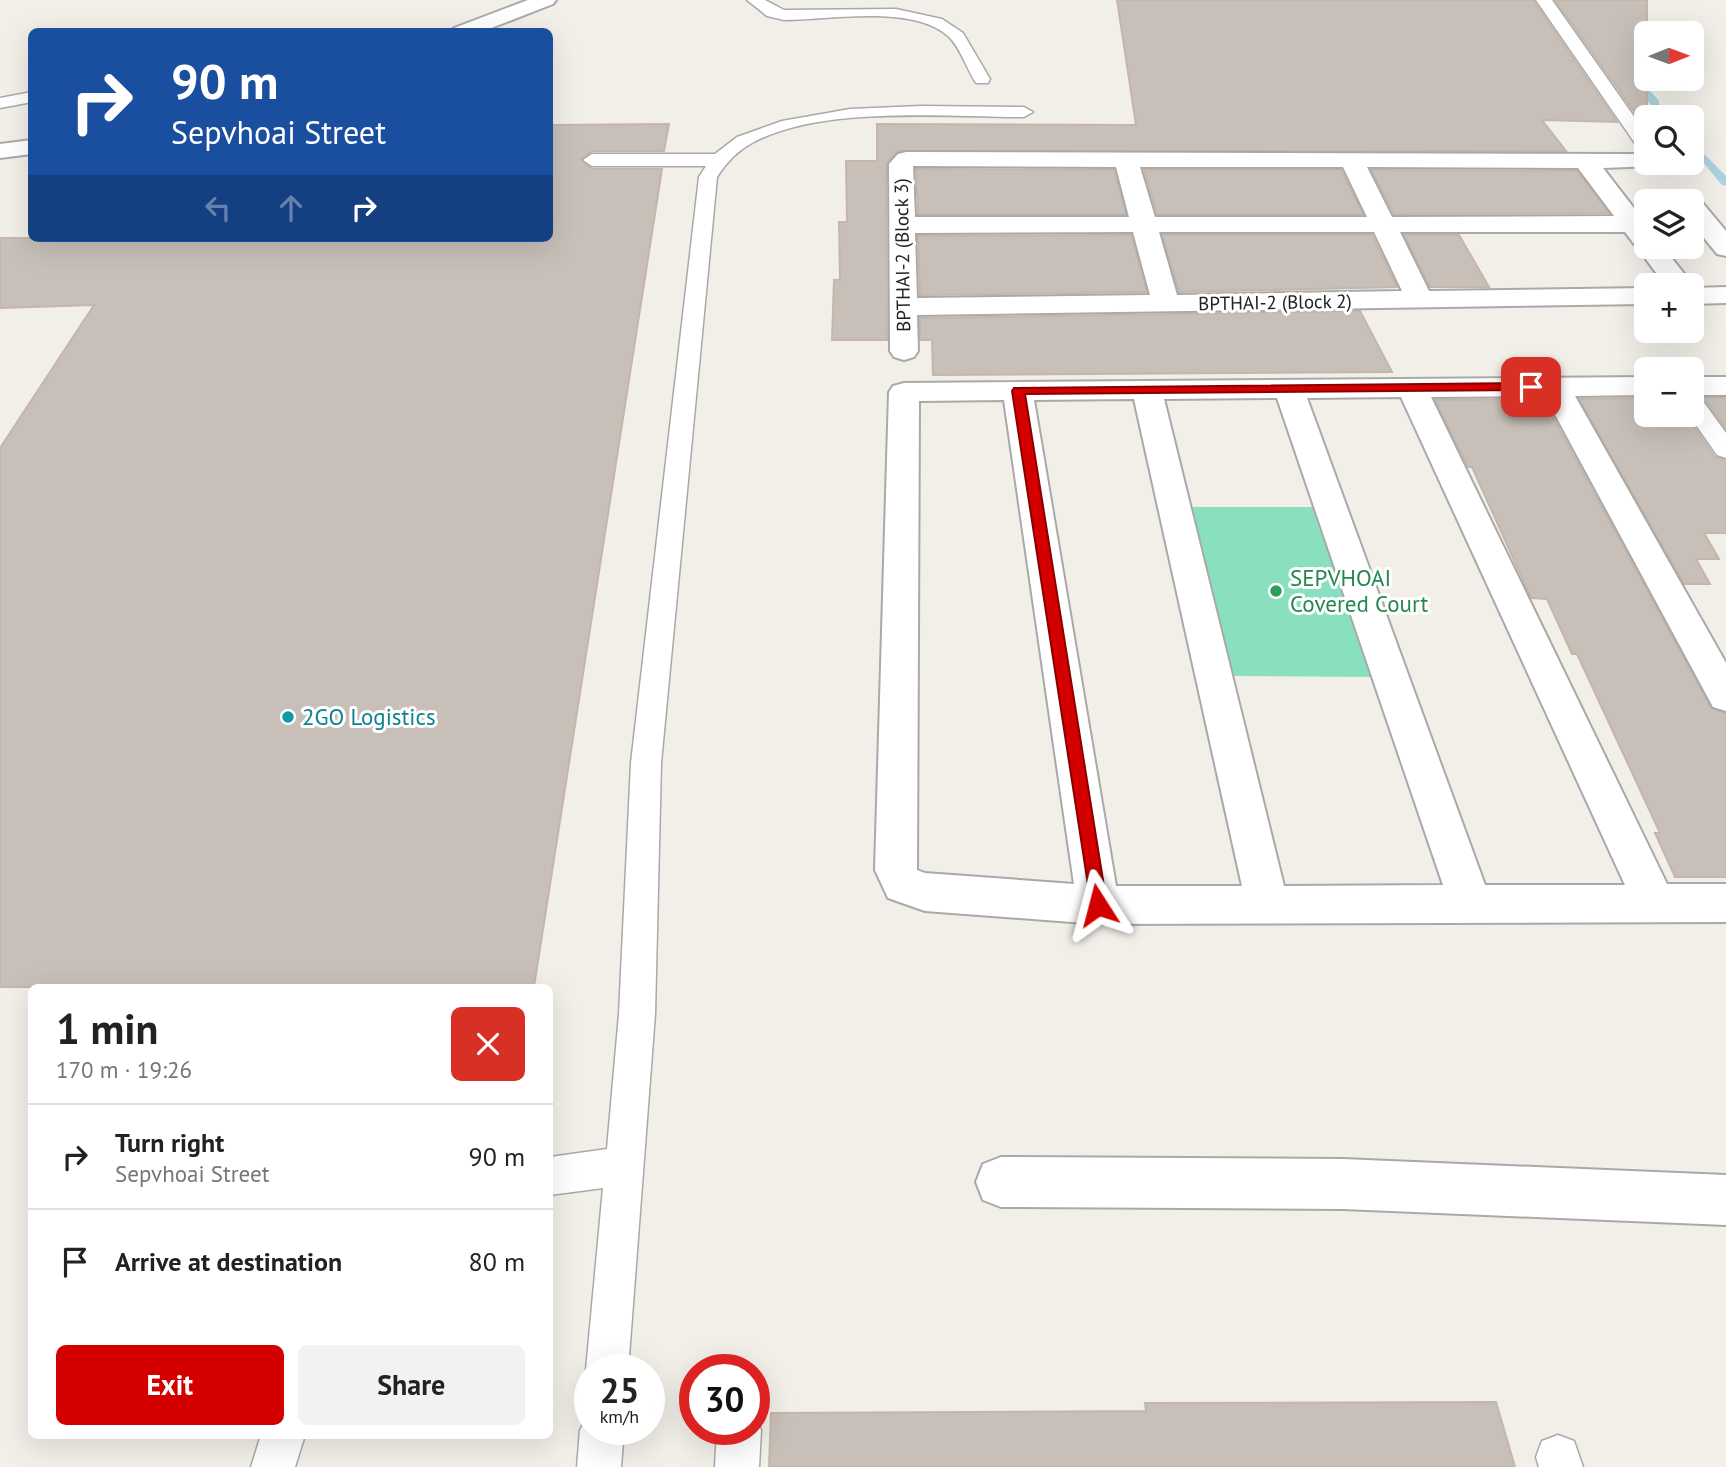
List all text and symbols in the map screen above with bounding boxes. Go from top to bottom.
north arrow [1634,21,1704,91]
map controls [1634,21,1704,427]
text: 90 m [171,49,278,113]
icon: right [56,56,147,147]
button: search [1634,105,1704,175]
text: Sepvhoai Street [171,111,386,153]
street label: BPTHAI-2 (Block 3) [889,178,915,332]
icon: left [199,189,237,227]
icon: ahead [272,189,310,227]
icon: right [345,189,383,227]
button: layers [1634,189,1704,259]
button: + [1634,273,1704,343]
street label: BPTHAI-2 (Block 2) [1198,289,1352,315]
pin [1501,357,1561,417]
button: − [1634,357,1704,427]
icon: arrive [1512,368,1550,406]
place label: SEPVHOAI Covered Court [1290,563,1428,618]
marker: SEPVHOAI Covered Court [1268,583,1284,599]
place label: 2GO Logistics [302,702,436,731]
marker: 2GO Logistics [280,709,296,725]
position arrow [1061,868,1135,942]
text: 1 min [56,1001,158,1056]
button: close [451,1007,525,1081]
text: 170 m · 19:26 [56,1055,192,1084]
text: Turn right [115,1126,224,1159]
icon: right [56,1138,94,1176]
text: 90 m [469,1140,525,1173]
text: Sepvhoai Street [115,1159,270,1188]
icon: arrive [56,1243,94,1281]
text: Arrive at destination [115,1245,342,1278]
text: 80 m [469,1245,525,1278]
button: Exit [56,1345,284,1425]
button: Share [298,1345,525,1425]
speed limit sign: 30 [679,1354,770,1445]
text: 25 [600,1367,639,1413]
text: km/h [600,1405,639,1428]

